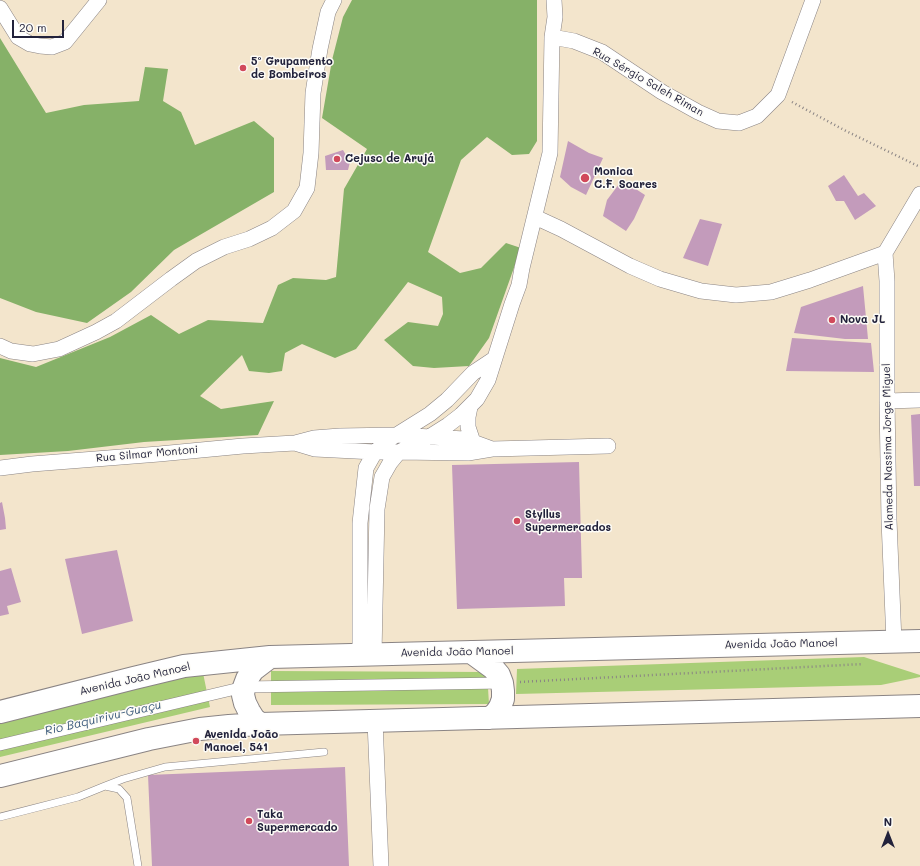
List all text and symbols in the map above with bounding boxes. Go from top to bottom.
scale bar [14,12,66,38]
text: 20 m [19,19,47,35]
street label: Rua Sérgio Saleh Riman [590,45,706,119]
place label: 5º Grupamento de Bombeiros [251,55,333,81]
marker: 5º Grupamento de Bombeiros [238,63,248,73]
place label: Cejusc de Arujá [345,152,434,166]
marker: Cejusc de Arujá [332,154,342,164]
place label: Monica C.F. Soares [594,165,657,191]
marker: Monica C.F. Soares [579,172,591,184]
place label: Nova JL [840,313,885,327]
marker: Nova JL [827,315,837,325]
street label: Alameda Nassima Jorge Miguel [880,363,896,531]
street label: Rua Silmar Montoni [95,443,199,465]
place label: Styllus Supermercados [525,508,611,534]
marker: Styllus Supermercados [512,516,522,526]
street label: Avenida João Manoel [724,636,838,652]
street label: Avenida João Manoel [400,644,514,660]
street label: Avenida João Manoel [78,660,192,698]
water label: Rio Baquirivu-Guaçu [43,698,163,738]
place label: Avenida João Manoel, 541 [204,728,278,754]
marker: Avenida João Manoel, 541 [191,736,201,746]
place label: Taka Supermercado [257,808,337,834]
north arrow [868,814,908,854]
text: N [884,814,892,829]
marker: Taka Supermercado [244,816,254,826]

